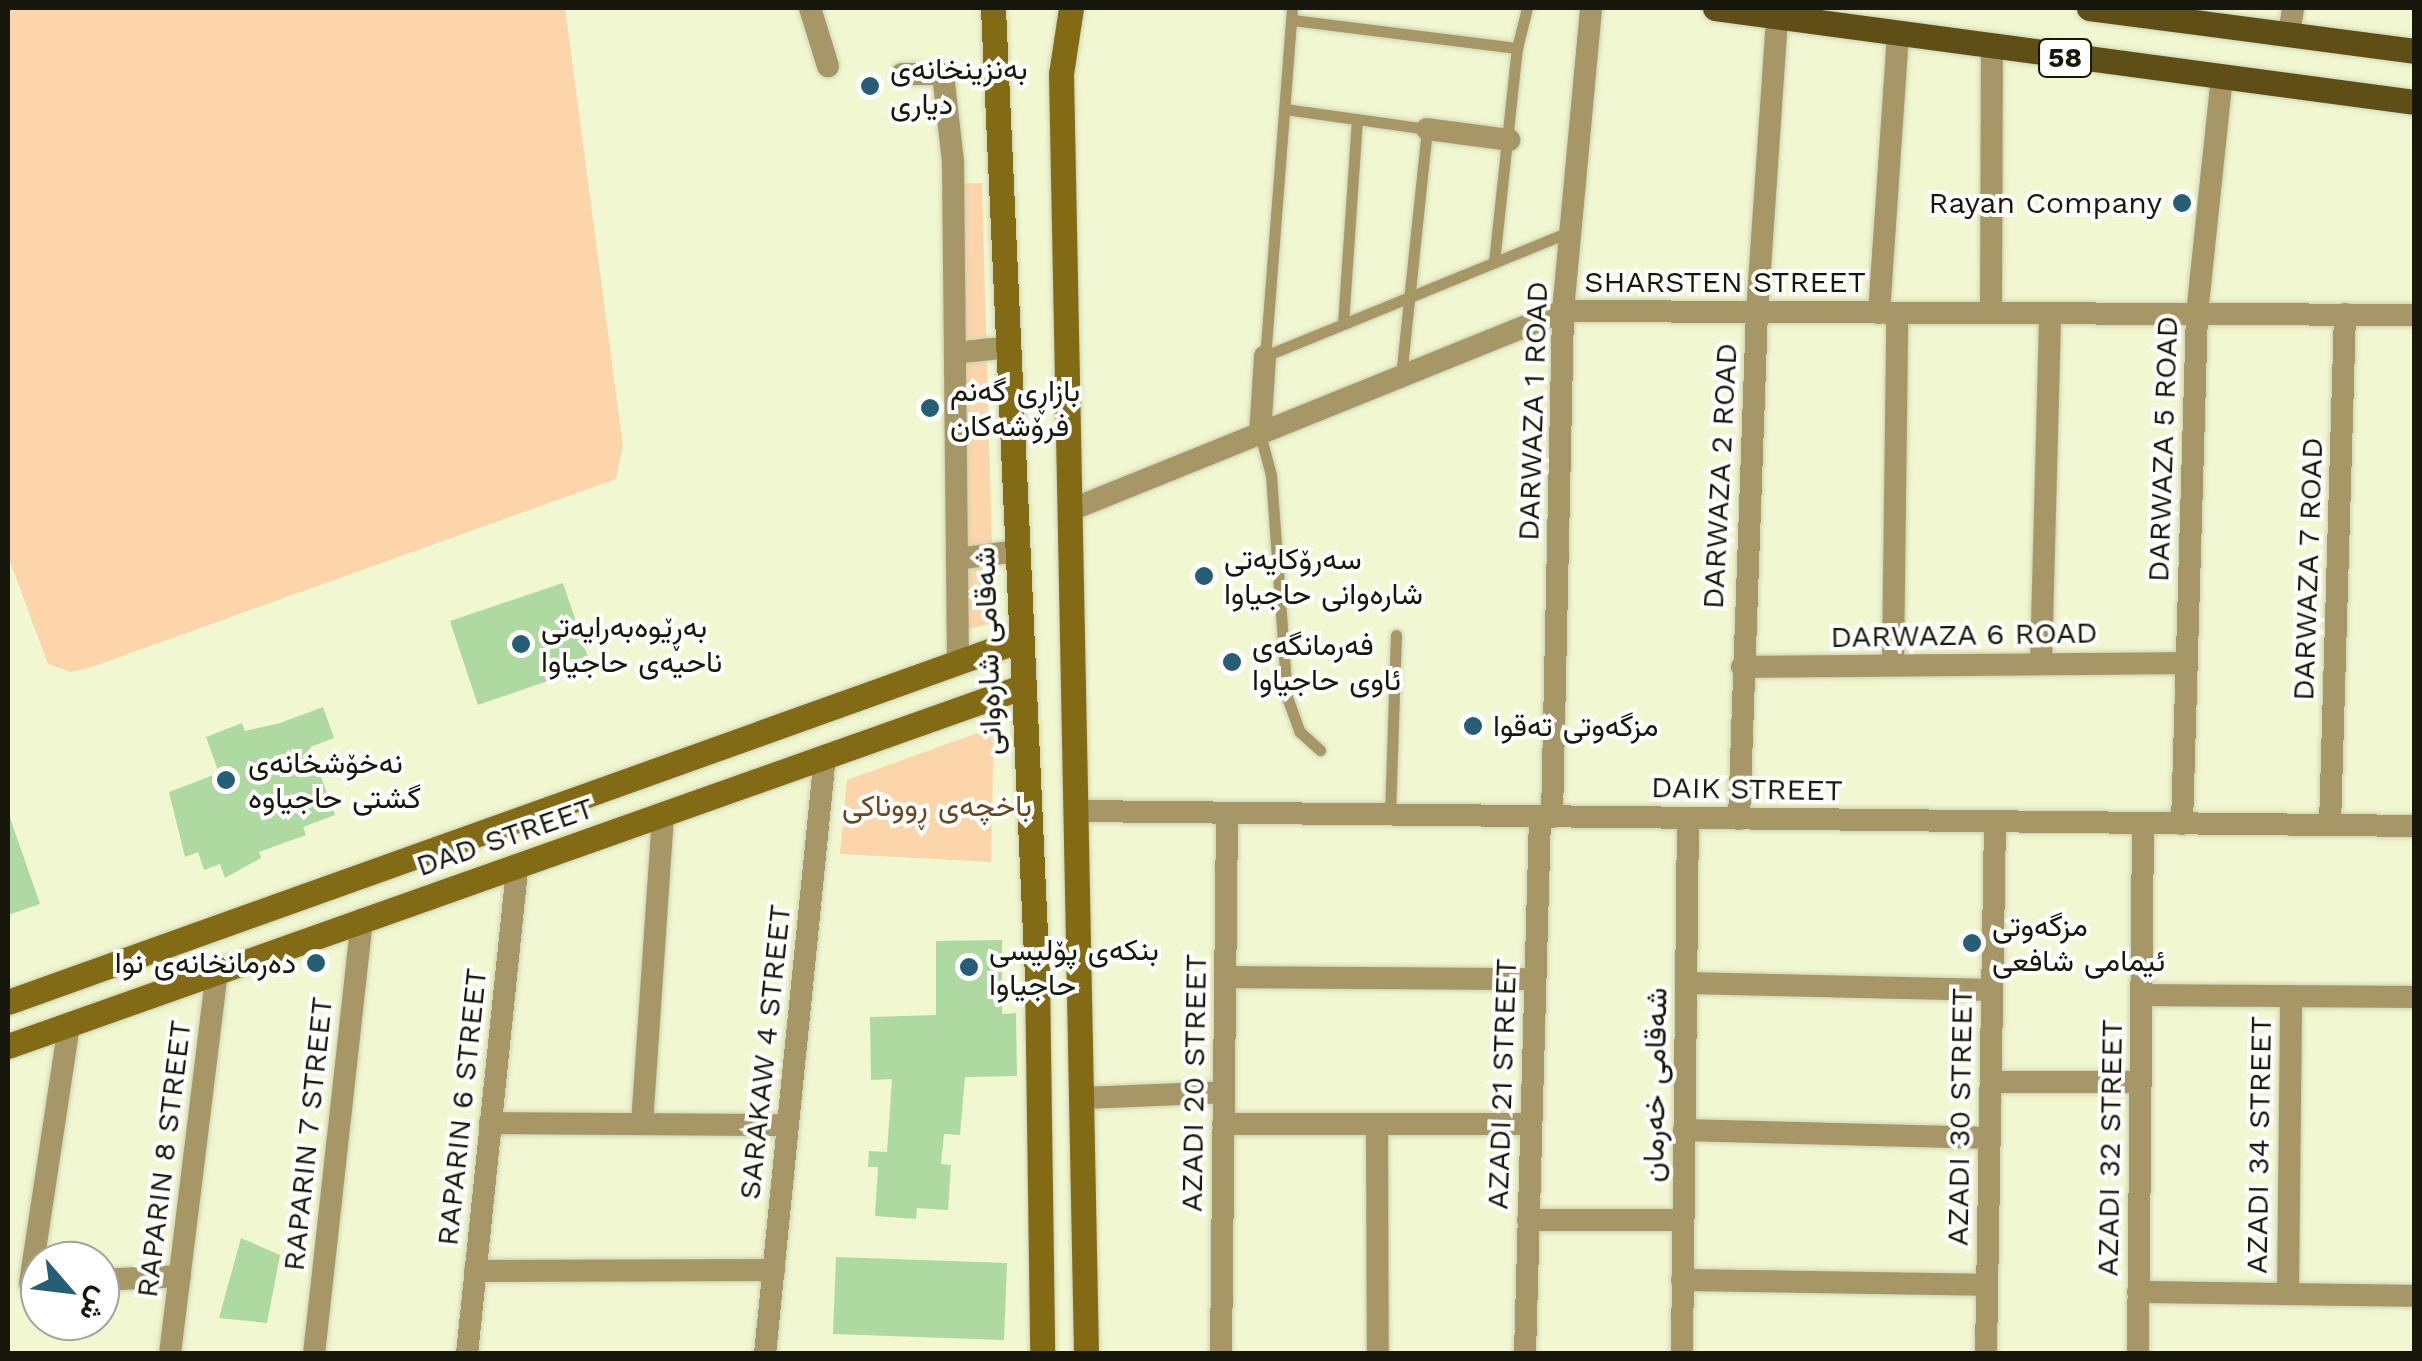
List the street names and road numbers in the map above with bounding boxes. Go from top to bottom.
road number: 58 [2038,35,2092,81]
street label: SHARSTEN STREET [1584,264,1866,300]
street label: DARWAZA 1 ROAD [1510,280,1556,542]
street label: DARWAZA 5 ROAD [2140,315,2186,583]
street label: DARWAZA 2 ROAD [1695,341,1745,611]
street label: DARWAZA 7 ROAD [2285,435,2331,703]
street label: شەقامی شارەوانی [966,546,1010,756]
street label: DARWAZA 6 ROAD [1830,615,2098,655]
street label: DAIK STREET [1651,769,1843,809]
street label: DAD STREET [411,790,599,884]
street label: SARAKAW 4 STREET [732,902,798,1202]
street label: AZADI 20 STREET [1174,953,1214,1213]
street label: AZADI 21 STREET [1480,958,1524,1210]
street label: RAPARIN 6 STREET [430,967,494,1247]
street label: شەقامی خەرمان [1635,987,1675,1183]
street label: AZADI 30 STREET [1940,987,1980,1247]
street label: RAPARIN 7 STREET [276,994,340,1274]
street label: AZADI 34 STREET [2239,1016,2279,1274]
street label: RAPARIN 8 STREET [129,1018,199,1300]
street label: AZADI 32 STREET [2090,1019,2130,1277]

